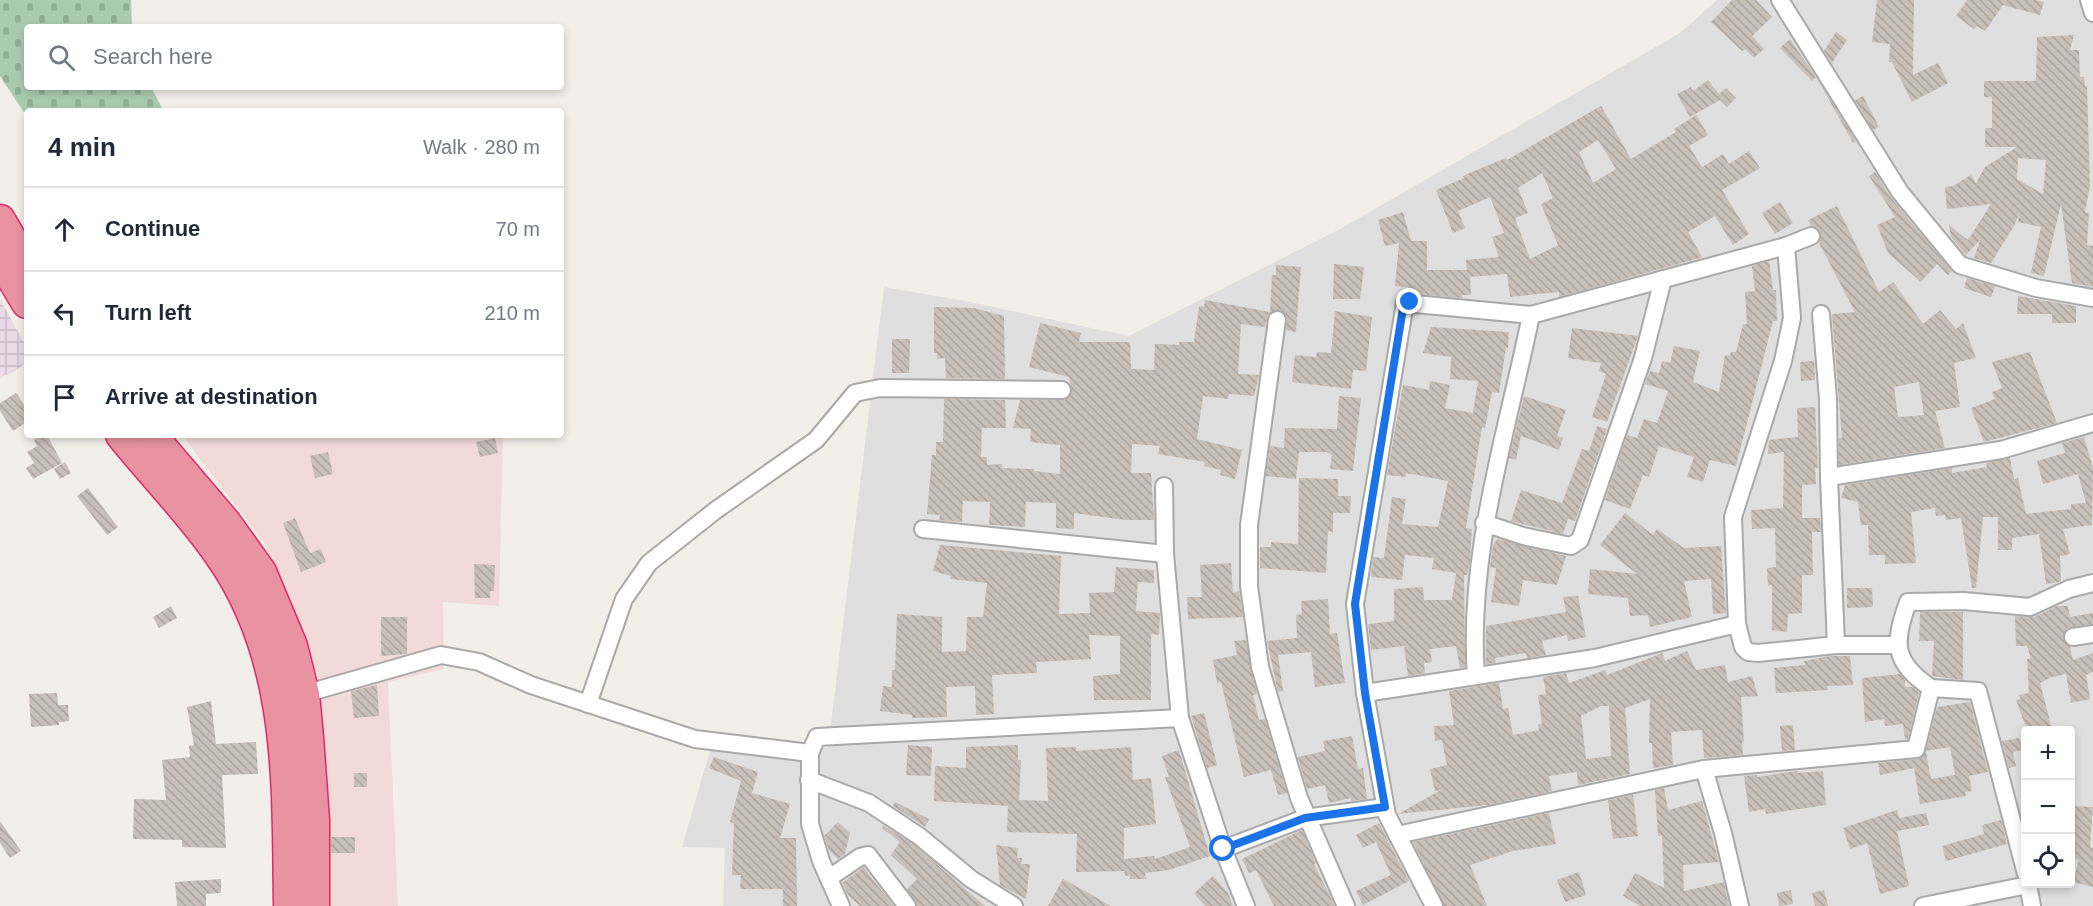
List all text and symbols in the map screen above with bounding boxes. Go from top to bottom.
search box [24,24,564,90]
icon: search [45,41,78,74]
text: Search here [93,44,213,69]
text: 4 min [48,132,116,162]
text: Walk · 280 m [423,136,540,158]
icon: ahead [48,213,81,246]
text: Continue [105,216,200,241]
text: 70 m [496,218,540,240]
route end [1396,288,1422,314]
icon: left [48,297,81,330]
text: Turn left [105,300,191,325]
text: 210 m [484,302,540,324]
icon: arrive [48,381,81,414]
text: Arrive at destination [105,384,318,409]
map controls [2021,726,2075,888]
button: + [2021,726,2075,780]
button: − [2021,780,2075,834]
button: locate [2021,834,2075,888]
route start [1209,835,1235,861]

